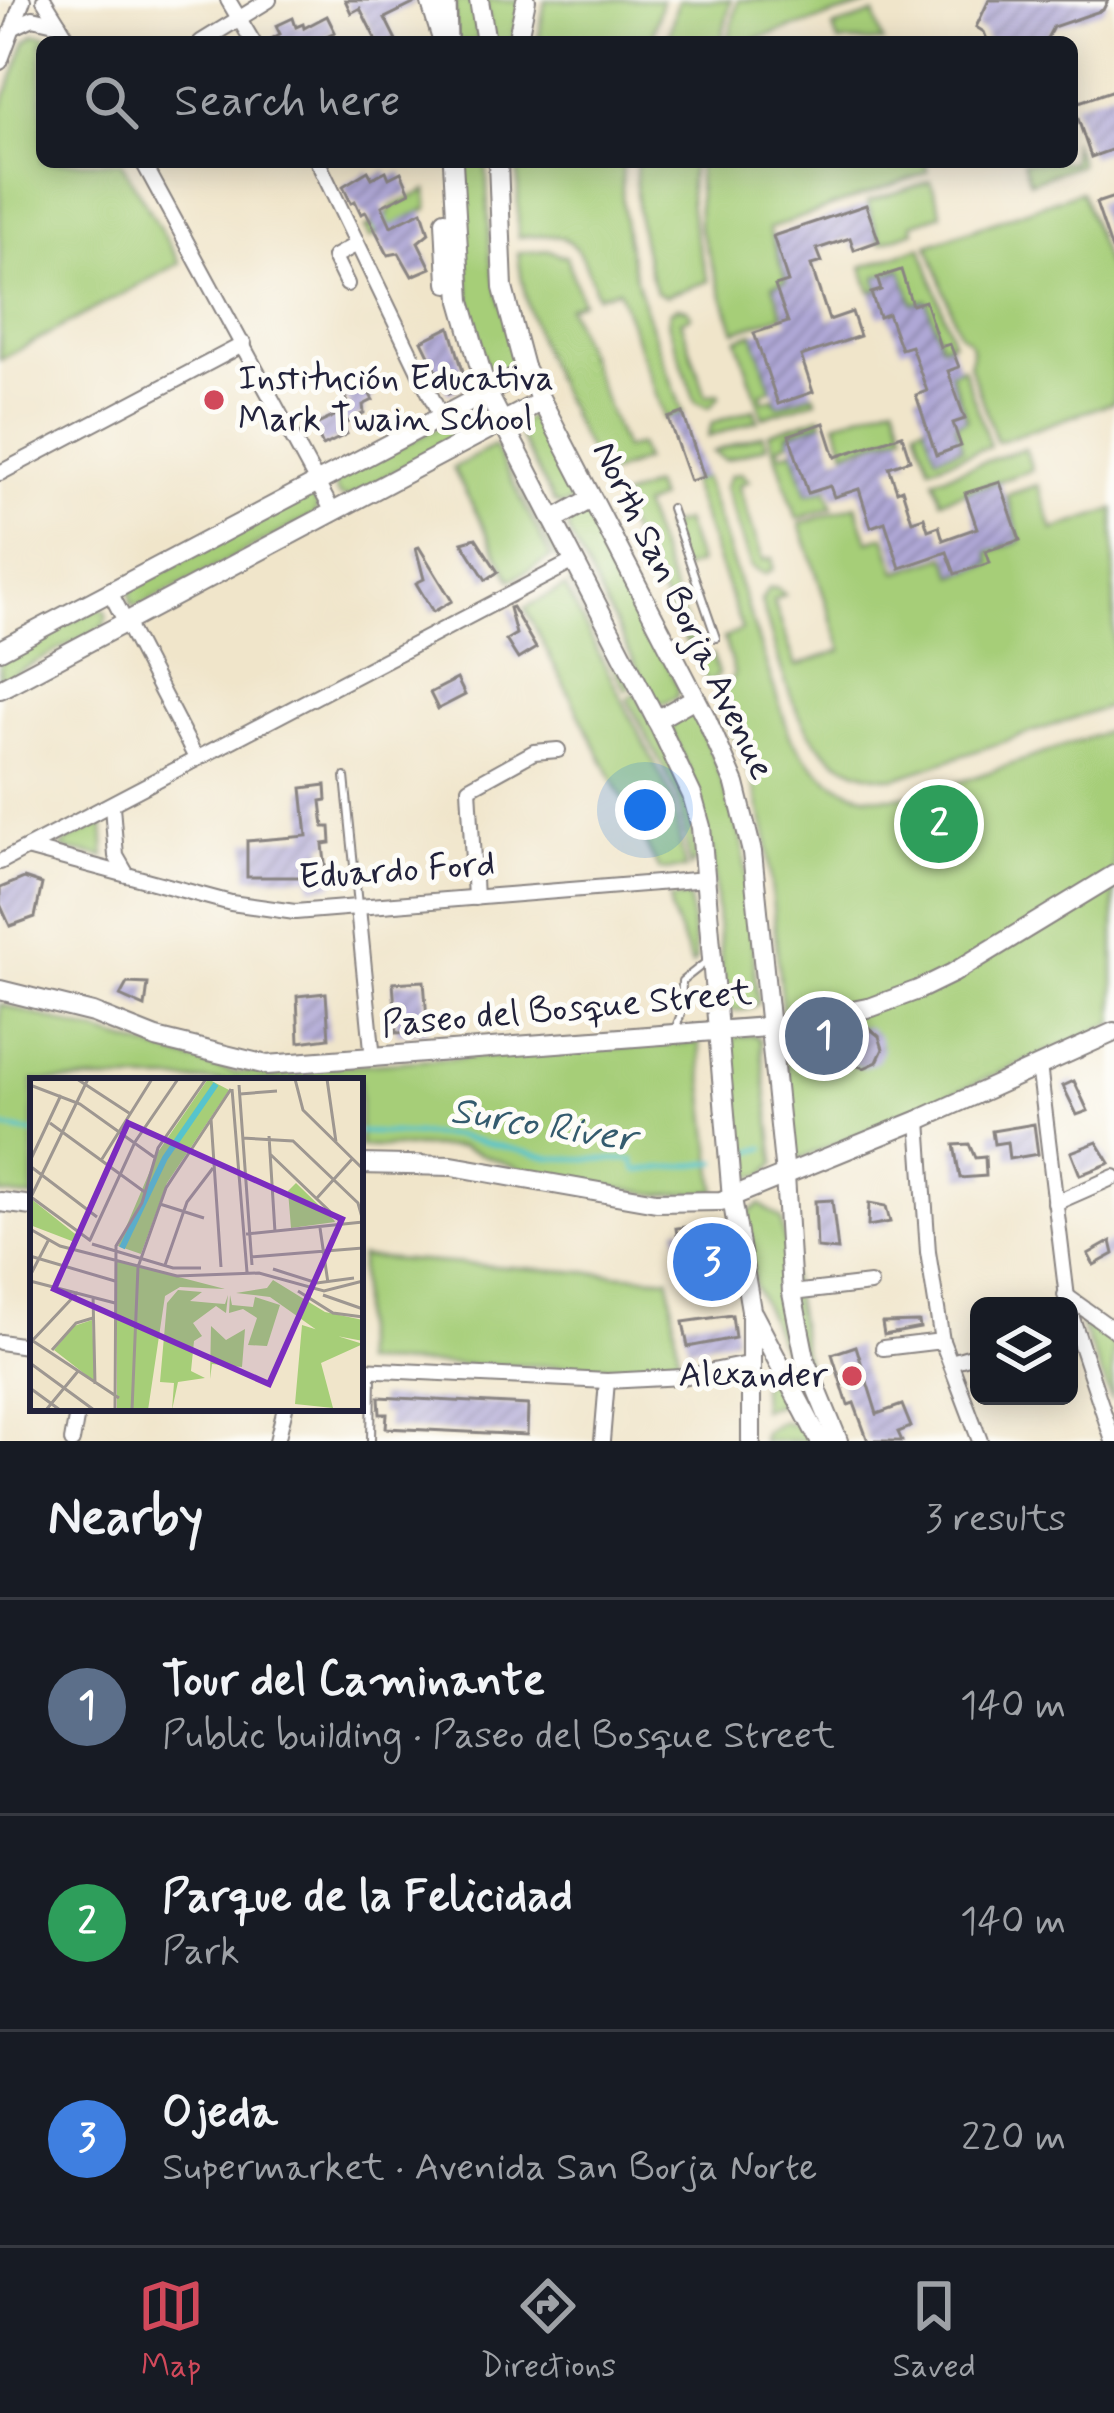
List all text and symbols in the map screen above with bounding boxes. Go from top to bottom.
search box [36,36,1078,168]
icon: search [78,69,144,135]
text: Search here [174,73,401,132]
place label: Institución Educativa Mark Twain School [238,356,554,444]
marker: Institución Educativa Mark Twain School [201,387,227,413]
street label: North San Borja Avenue [580,434,784,788]
pin: 2 [900,779,978,869]
your location [615,780,675,840]
street label: Eduardo Ford [297,842,497,902]
street label: Paseo del Bosque Street [380,970,754,1050]
pin: 1 [785,991,863,1081]
inset map [30,1078,363,1411]
water label: Surco River [447,1086,644,1167]
pin: 3 [673,1217,751,1307]
map controls [970,1297,1078,1405]
button: layers [970,1297,1078,1405]
place label: Alexander [679,1353,828,1400]
marker: Alexander [839,1363,865,1389]
text: Nearby [48,1486,203,1552]
text: 3 results [925,1494,1066,1545]
text: Tour del Caminante [162,1652,545,1711]
text: 1 [78,1681,96,1732]
text: 140 m [960,1681,1066,1732]
text: Public building · Paseo del Bosque Street [162,1711,835,1762]
text: Parque de la Felicidad [162,1868,573,1927]
text: 2 [77,1897,97,1948]
text: 140 m [960,1897,1066,1948]
text: Park [162,1927,240,1978]
text: Ojeda [162,2084,278,2143]
text: 3 [78,2113,96,2164]
text: 220 m [961,2113,1066,2164]
text: Supermarket · Avenida San Borja Norte [162,2143,817,2194]
tab: Map [138,2273,204,2389]
tab: Directions [480,2273,616,2389]
tab: Saved [892,2273,976,2389]

